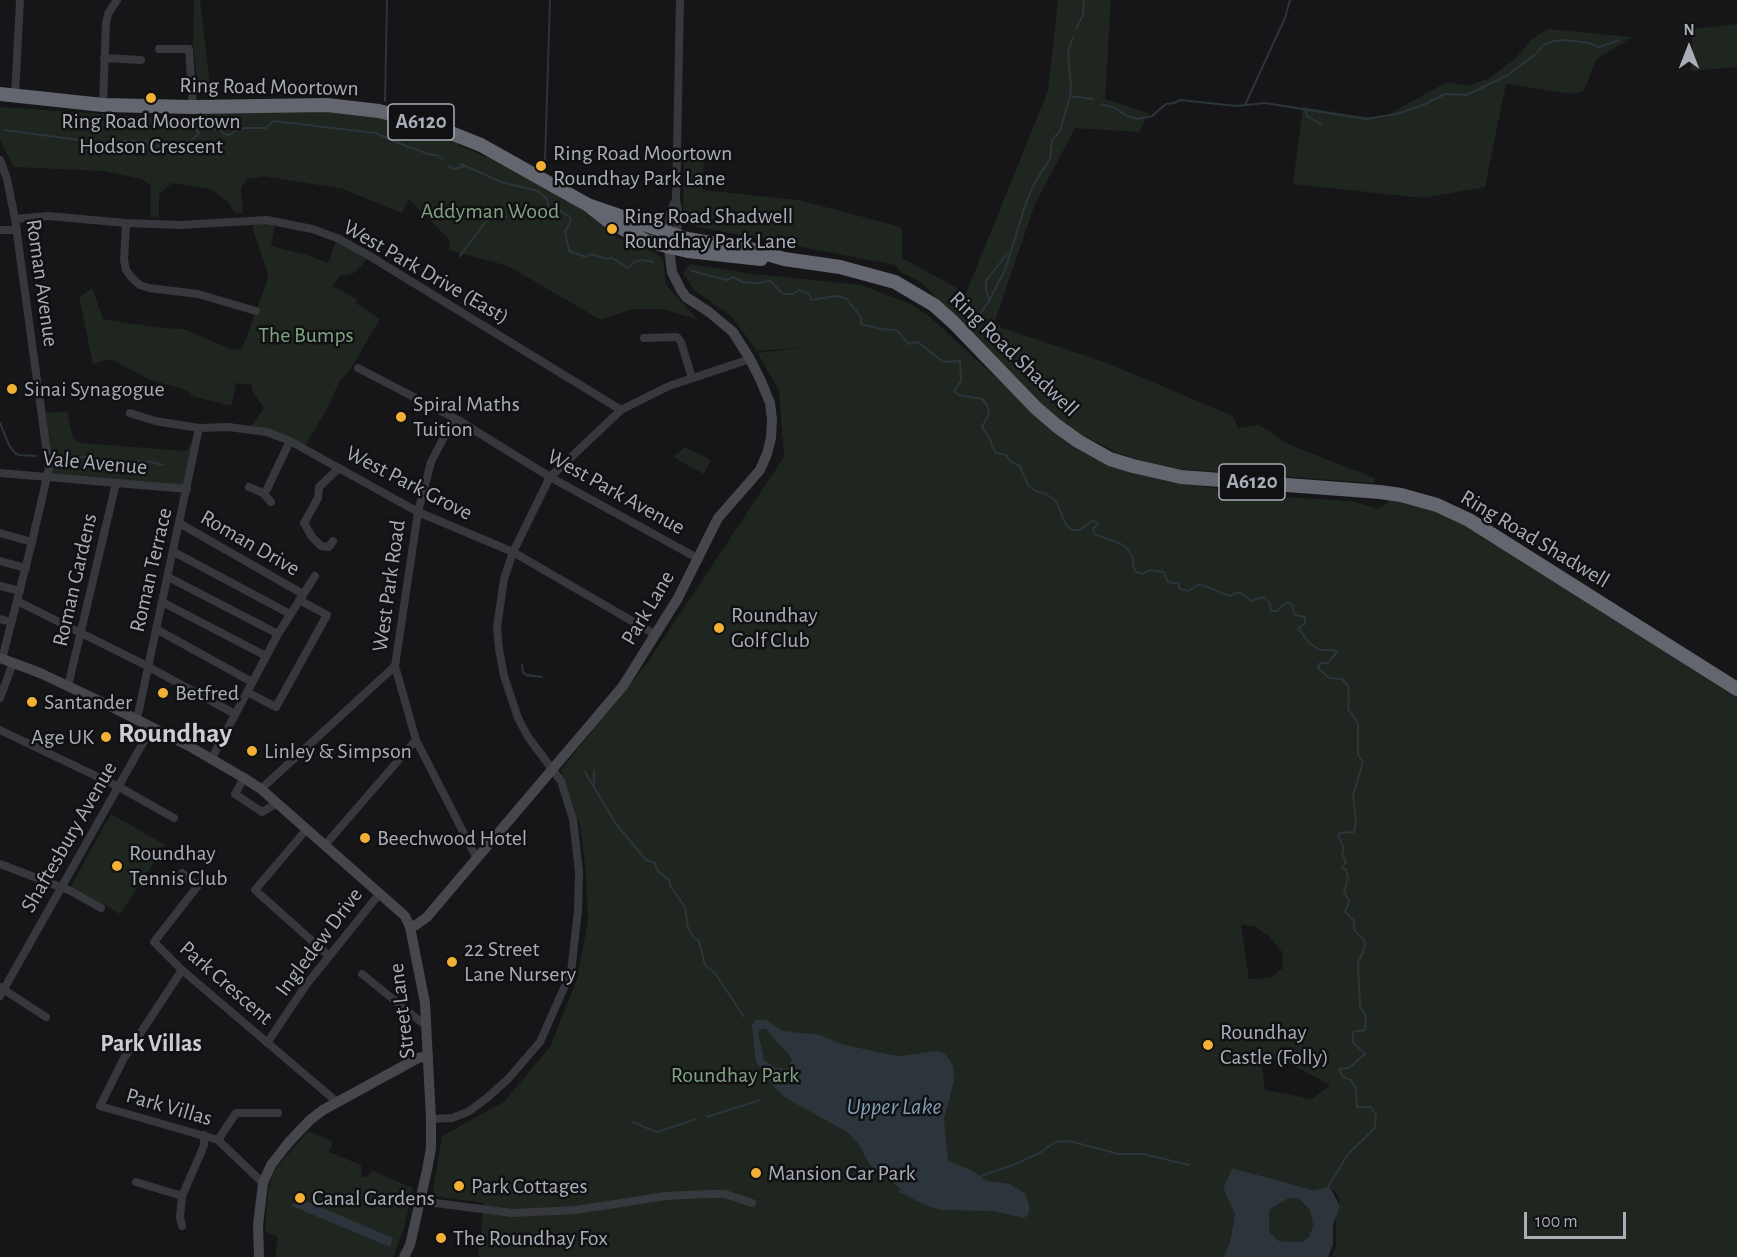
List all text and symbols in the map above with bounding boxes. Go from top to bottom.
north arrow [1659,18,1719,78]
text: N [1683,22,1695,38]
street label: Ring Road Moortown [179,72,359,102]
marker: Ring Road Moortown Hodson Crescent [144,91,158,105]
road number: A6120 [388,104,454,140]
place label: Ring Road Moortown Hodson Crescent [61,108,241,160]
place label: Ring Road Moortown Roundhay Park Lane [553,140,732,192]
marker: Ring Road Moortown Roundhay Park Lane [534,159,548,173]
park label: Addyman Wood [421,198,559,224]
place label: Ring Road Shadwell Roundhay Park Lane [624,203,797,254]
street label: West Park Drive (East) [338,214,514,330]
street label: Roman Avenue [20,217,64,349]
marker: Ring Road Shadwell Roundhay Park Lane [605,222,619,236]
street label: Ring Road Shadwell [944,286,1084,422]
park label: The Bumps [258,322,354,348]
place label: Sinai Synagogue [24,376,165,402]
marker: Sinai Synagogue [5,382,19,396]
place label: Spiral Maths Tuition [413,391,520,442]
marker: Spiral Maths Tuition [394,410,408,424]
street label: West Park Grove [341,440,477,526]
street label: West Park Avenue [543,443,689,541]
street label: Vale Avenue [42,445,148,481]
road number: A6120 [1219,464,1285,500]
street label: Ring Road Shadwell [1456,484,1614,594]
street label: Roman Drive [196,504,304,582]
street label: Roman Terrace [124,505,178,635]
street label: Roman Gardens [47,511,103,649]
street label: West Park Road [367,518,411,654]
street label: Park Lane [616,566,680,650]
place label: Roundhay Golf Club [731,602,818,654]
marker: Roundhay Golf Club [712,621,726,635]
place label: Betfred [175,680,239,706]
marker: Betfred [156,686,170,700]
place label: Santander [44,689,132,715]
marker: Santander [25,695,39,709]
district label: Roundhay [118,717,232,751]
place label: Age UK [31,724,94,750]
marker: Age UK [99,730,113,744]
place label: Linley & Simpson [264,738,412,764]
marker: Linley & Simpson [245,744,259,758]
street label: Shaftesbury Avenue [15,757,123,917]
place label: Beechwood Hotel [377,825,527,851]
marker: Beechwood Hotel [358,831,372,845]
place label: Roundhay Tennis Club [129,840,227,891]
marker: Roundhay Tennis Club [110,859,124,873]
street label: Ingledew Drive [270,883,368,1001]
street label: Park Crescent [174,935,278,1031]
place label: 22 Street Lane Nursery [464,936,576,987]
marker: 22 Street Lane Nursery [445,955,459,969]
street label: Street Lane [383,962,421,1060]
place label: Roundhay Castle (Folly) [1220,1019,1329,1070]
district label: Park Villas [100,1030,202,1058]
marker: Roundhay Castle (Folly) [1201,1038,1215,1052]
park label: Roundhay Park [671,1062,799,1088]
street label: Park Villas [123,1082,215,1132]
water label: Upper Lake [846,1093,942,1121]
place label: Mansion Car Park [768,1160,916,1186]
marker: Mansion Car Park [749,1166,763,1180]
place label: Park Cottages [471,1173,588,1199]
marker: Park Cottages [452,1179,466,1193]
place label: Canal Gardens [312,1185,435,1211]
marker: Canal Gardens [293,1191,307,1205]
scale bar [1527,1200,1629,1238]
text: 100 m [1535,1213,1578,1231]
place label: The Roundhay Fox [453,1225,608,1251]
marker: The Roundhay Fox [434,1231,448,1245]

